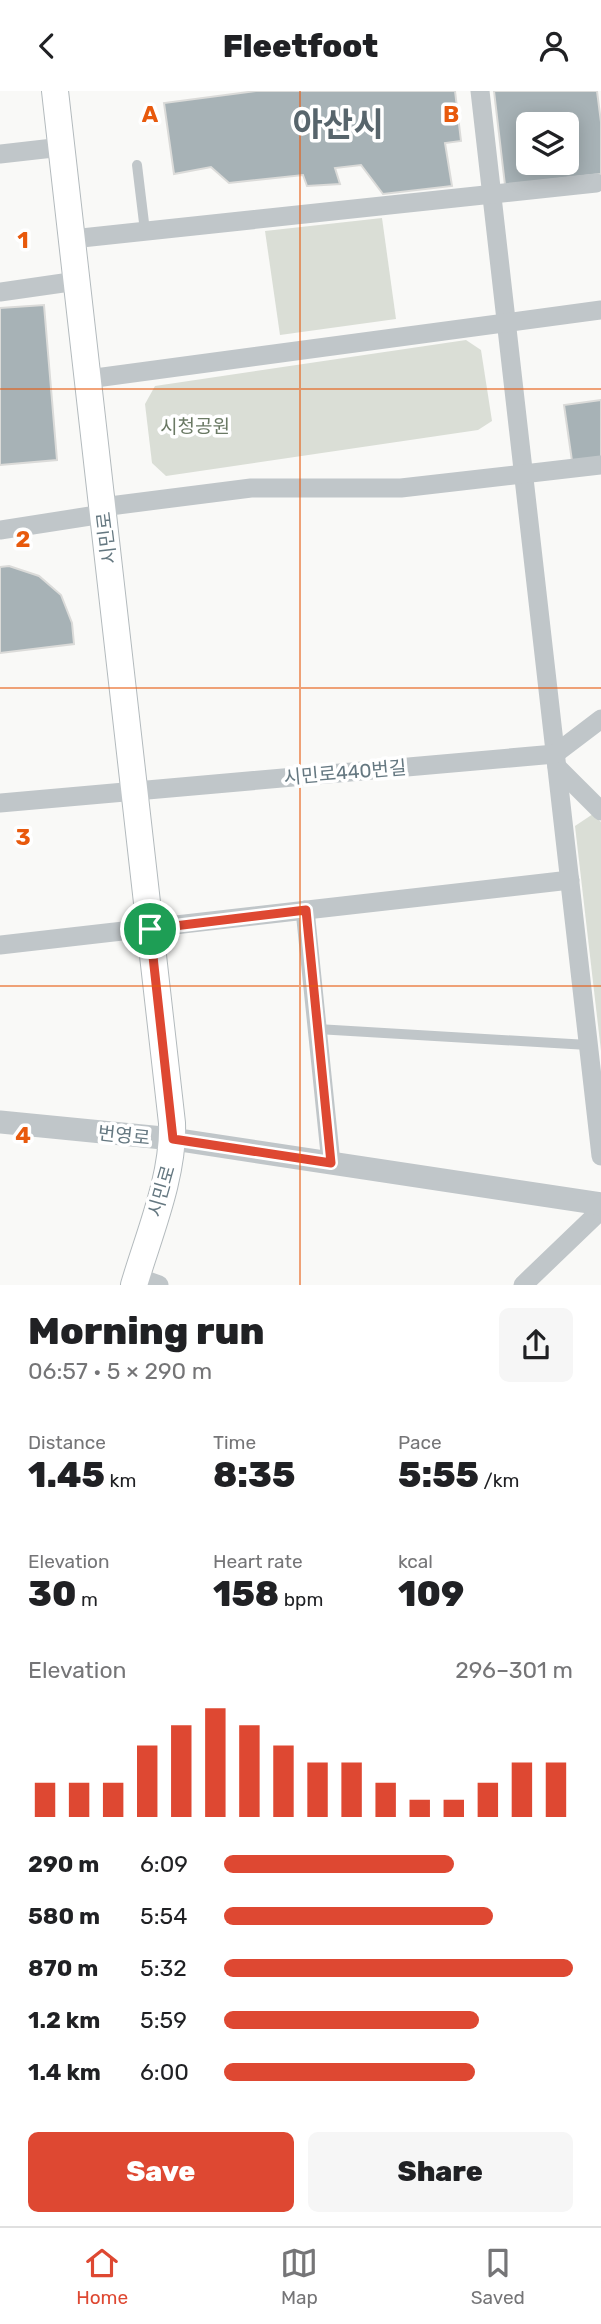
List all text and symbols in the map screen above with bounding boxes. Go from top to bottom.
icon: back [28,27,66,65]
text: Fleetfoot [223,27,378,65]
icon: person [535,27,573,65]
text: A [142,100,159,128]
text: B [443,100,459,128]
district label: 아산시 [292,105,384,144]
map controls [516,112,579,175]
button: layers [516,112,579,175]
text: 1 [17,226,29,254]
park label: 시청공원 [160,415,230,438]
street label: 시민로 [92,511,121,565]
text: 2 [16,525,30,553]
street label: 시민로440번길 [283,756,407,789]
text: 3 [15,823,31,851]
pin [120,899,180,959]
icon: arrive [131,910,169,948]
text: 4 [15,1121,31,1149]
street label: 번영로 [97,1121,151,1150]
street label: 시민로 [143,1163,180,1220]
text: Morning run [28,1308,265,1354]
button: share [499,1308,573,1382]
text: 06:57 · 5 × 290 m [28,1357,212,1385]
text: Distance [28,1431,106,1454]
text: Time [213,1431,256,1454]
text: Pace [398,1431,442,1454]
text: 1.45 [28,1454,105,1496]
text: 8:35 [213,1454,295,1496]
text: 5:55 [398,1454,479,1496]
text: km [105,1469,136,1492]
text: /km [479,1469,519,1492]
text: Elevation [28,1550,109,1573]
text: Heart rate [213,1550,303,1573]
text: kcal [398,1550,433,1573]
text: 30 [28,1573,76,1615]
text: 158 [213,1573,279,1615]
text: 109 [398,1573,464,1615]
text: m [76,1588,98,1611]
text: bpm [279,1588,323,1611]
text: Elevation [28,1656,127,1684]
text: 296–301 m [455,1656,573,1684]
text: 290 m [28,1850,99,1878]
text: 6:09 [140,1850,188,1878]
text: 580 m [28,1902,100,1930]
text: 5:54 [140,1902,188,1930]
text: 870 m [28,1954,98,1982]
text: 5:32 [140,1954,187,1982]
text: 1.2 km [28,2006,100,2034]
text: 5:59 [140,2006,187,2034]
text: 1.4 km [28,2058,101,2086]
text: 6:00 [140,2058,189,2086]
button: Save [28,2132,294,2212]
button: Share [308,2132,573,2212]
tab: Home [76,2244,128,2309]
tab: Map [280,2244,318,2309]
tab: Saved [471,2244,525,2309]

